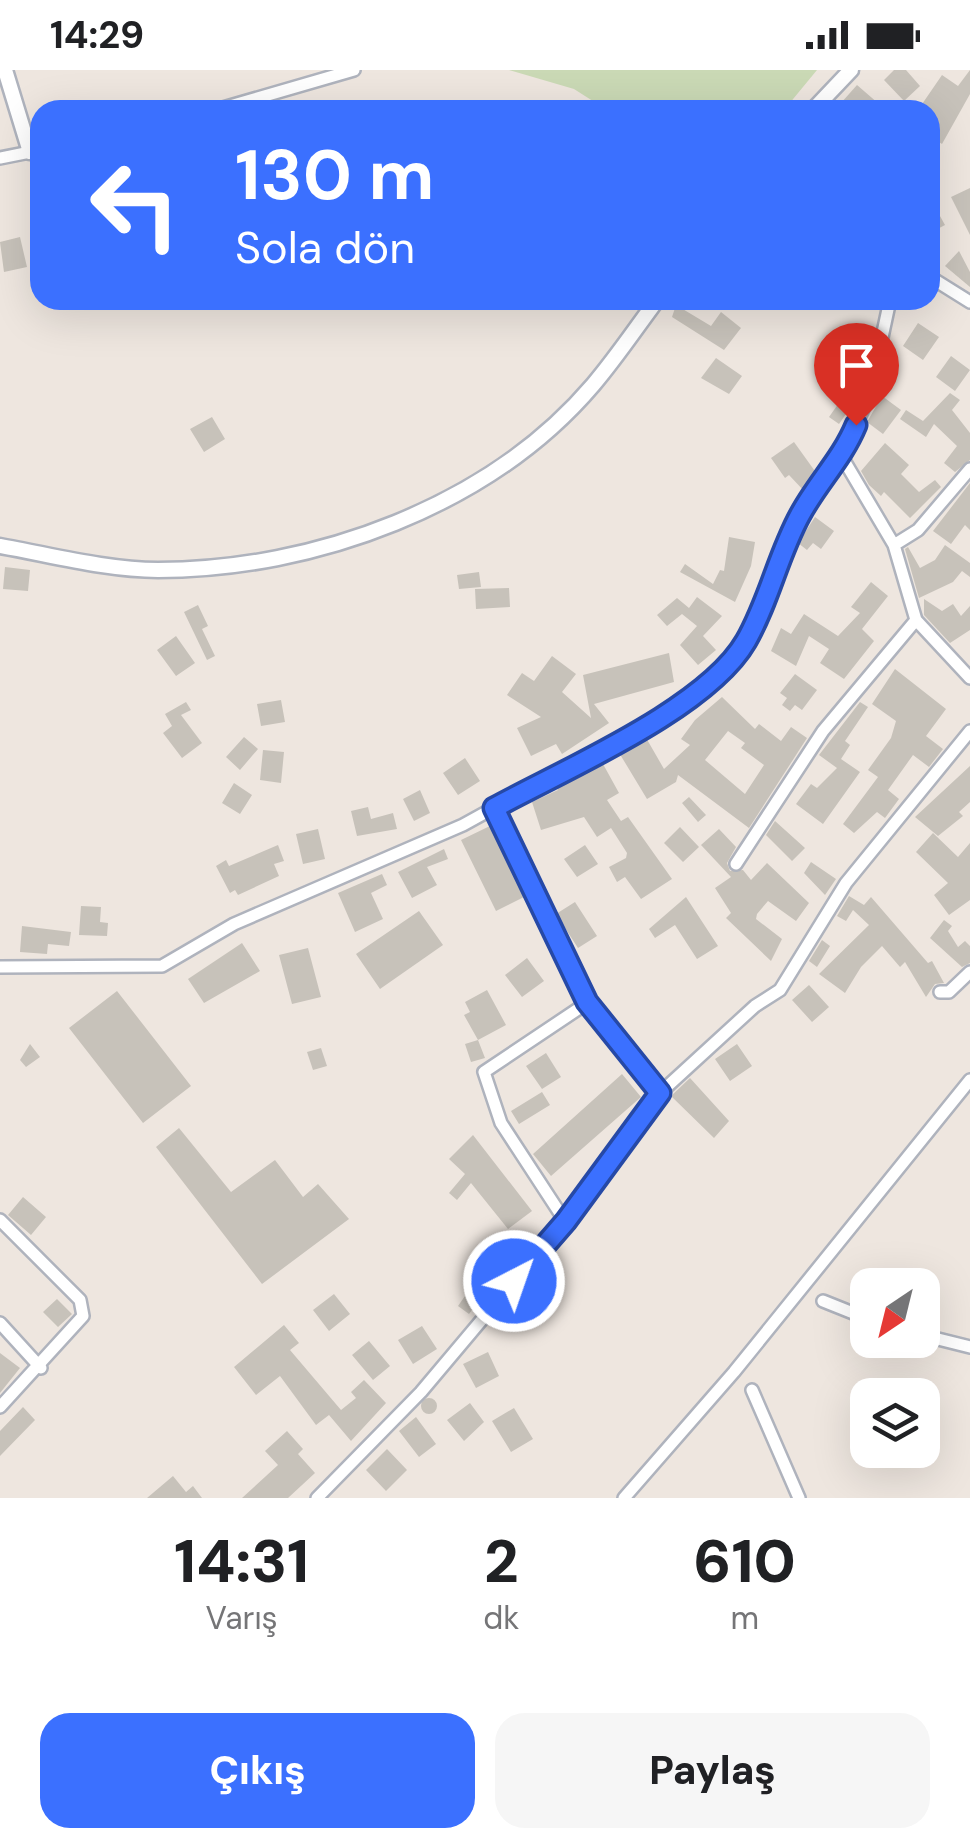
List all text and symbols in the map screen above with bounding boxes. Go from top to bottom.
text: 14:29 [50,10,144,60]
text: 130 m [235,130,434,221]
icon: left [70,140,200,270]
text: Sola dön [235,218,415,277]
pin [814,323,899,426]
icon: arrive [829,338,884,393]
position arrow [462,1229,566,1333]
north arrow [850,1268,940,1358]
map controls [850,1268,940,1468]
button: layers [850,1378,940,1468]
text: 14:31 [174,1522,309,1601]
text: 2 [484,1522,519,1601]
text: 610 [693,1522,796,1601]
text: Varış [206,1597,278,1639]
text: dk [483,1597,519,1639]
text: m [730,1597,759,1639]
button: Çıkış [40,1713,475,1828]
button: Paylaş [495,1713,930,1828]

